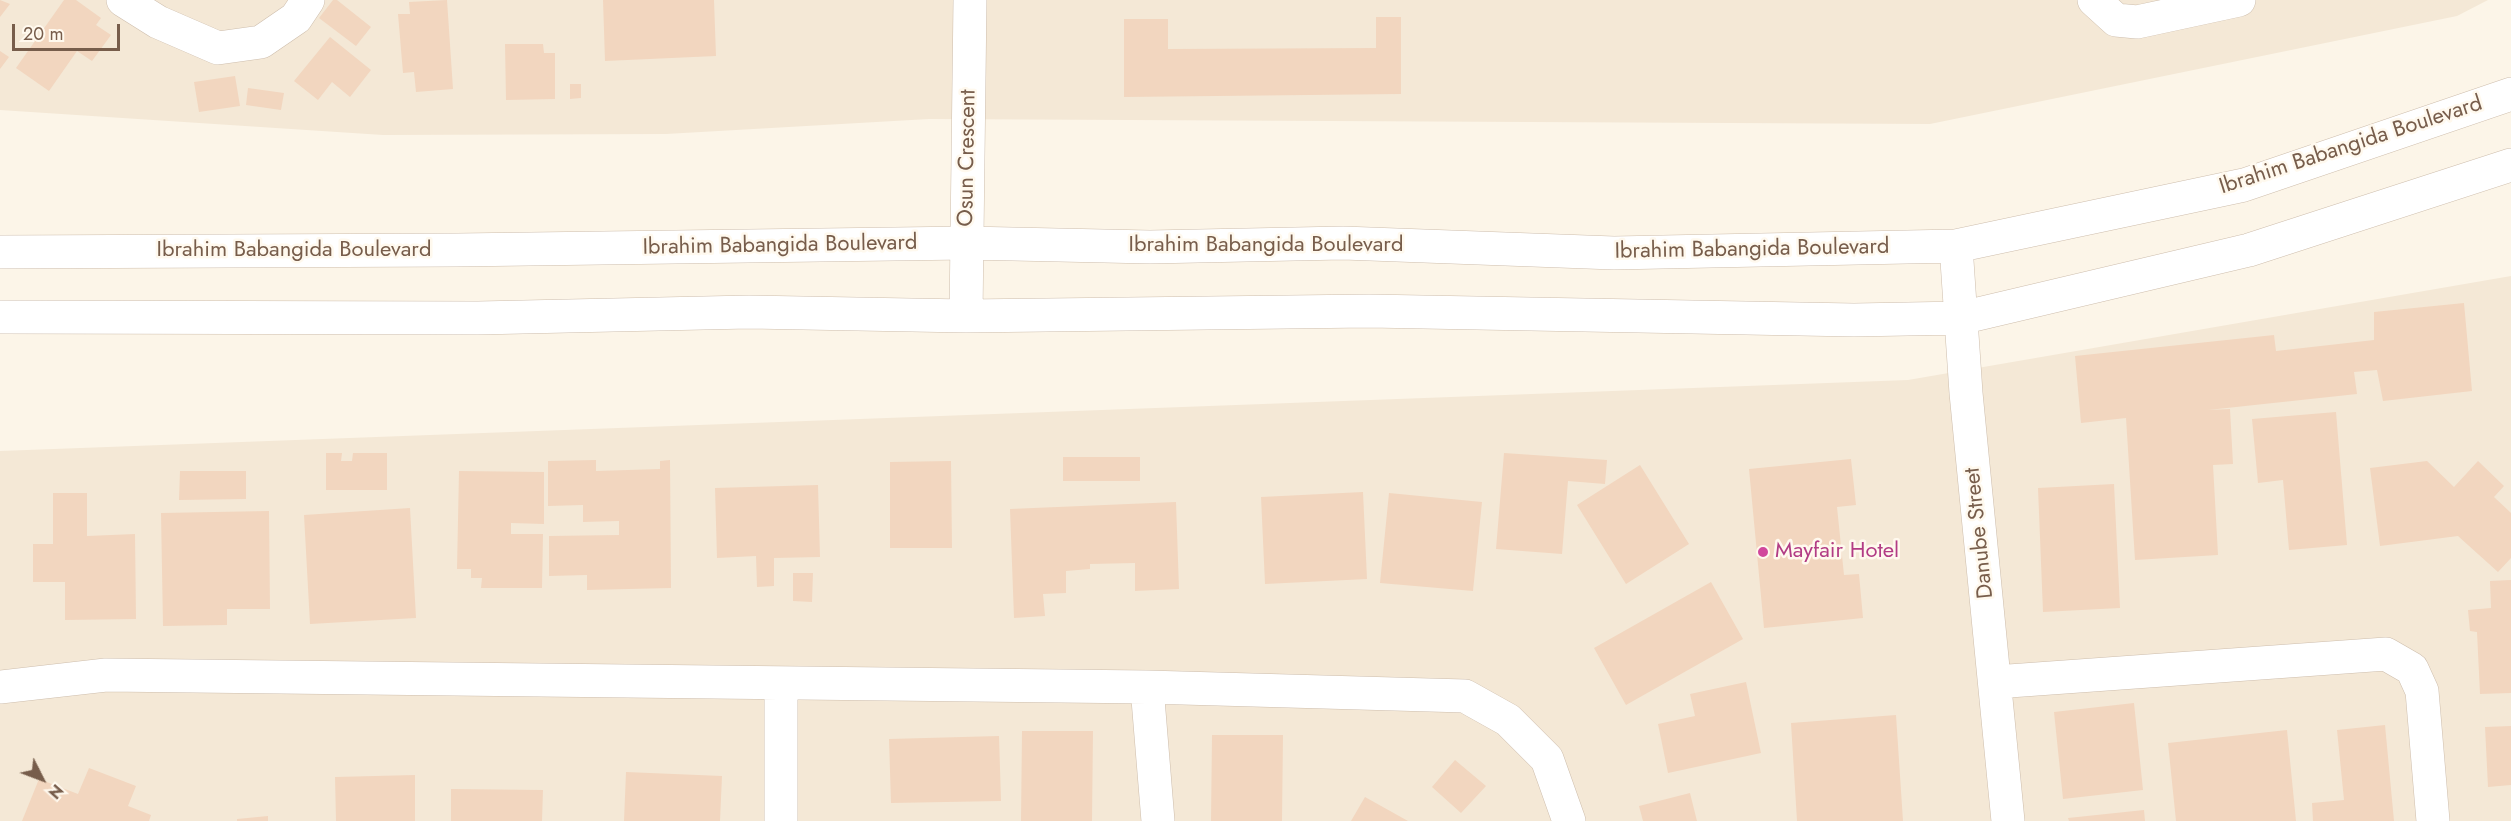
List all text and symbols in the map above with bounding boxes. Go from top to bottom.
scale bar [15,12,123,50]
text: 20 m [23,21,63,47]
street label: Osun Crescent [954,89,982,227]
street label: Ibrahim Babangida Boulevard [2216,91,2486,201]
street label: Ibrahim Babangida Boulevard [642,230,918,262]
street label: Ibrahim Babangida Boulevard [1129,233,1403,259]
street label: Ibrahim Babangida Boulevard [1614,234,1890,266]
street label: Ibrahim Babangida Boulevard [157,238,431,264]
street label: Danube Street [1960,466,2000,600]
place label: Mayfair Hotel [1775,539,1899,565]
marker: Mayfair Hotel [1756,545,1770,559]
north arrow [12,749,72,809]
text: N [43,779,69,804]

